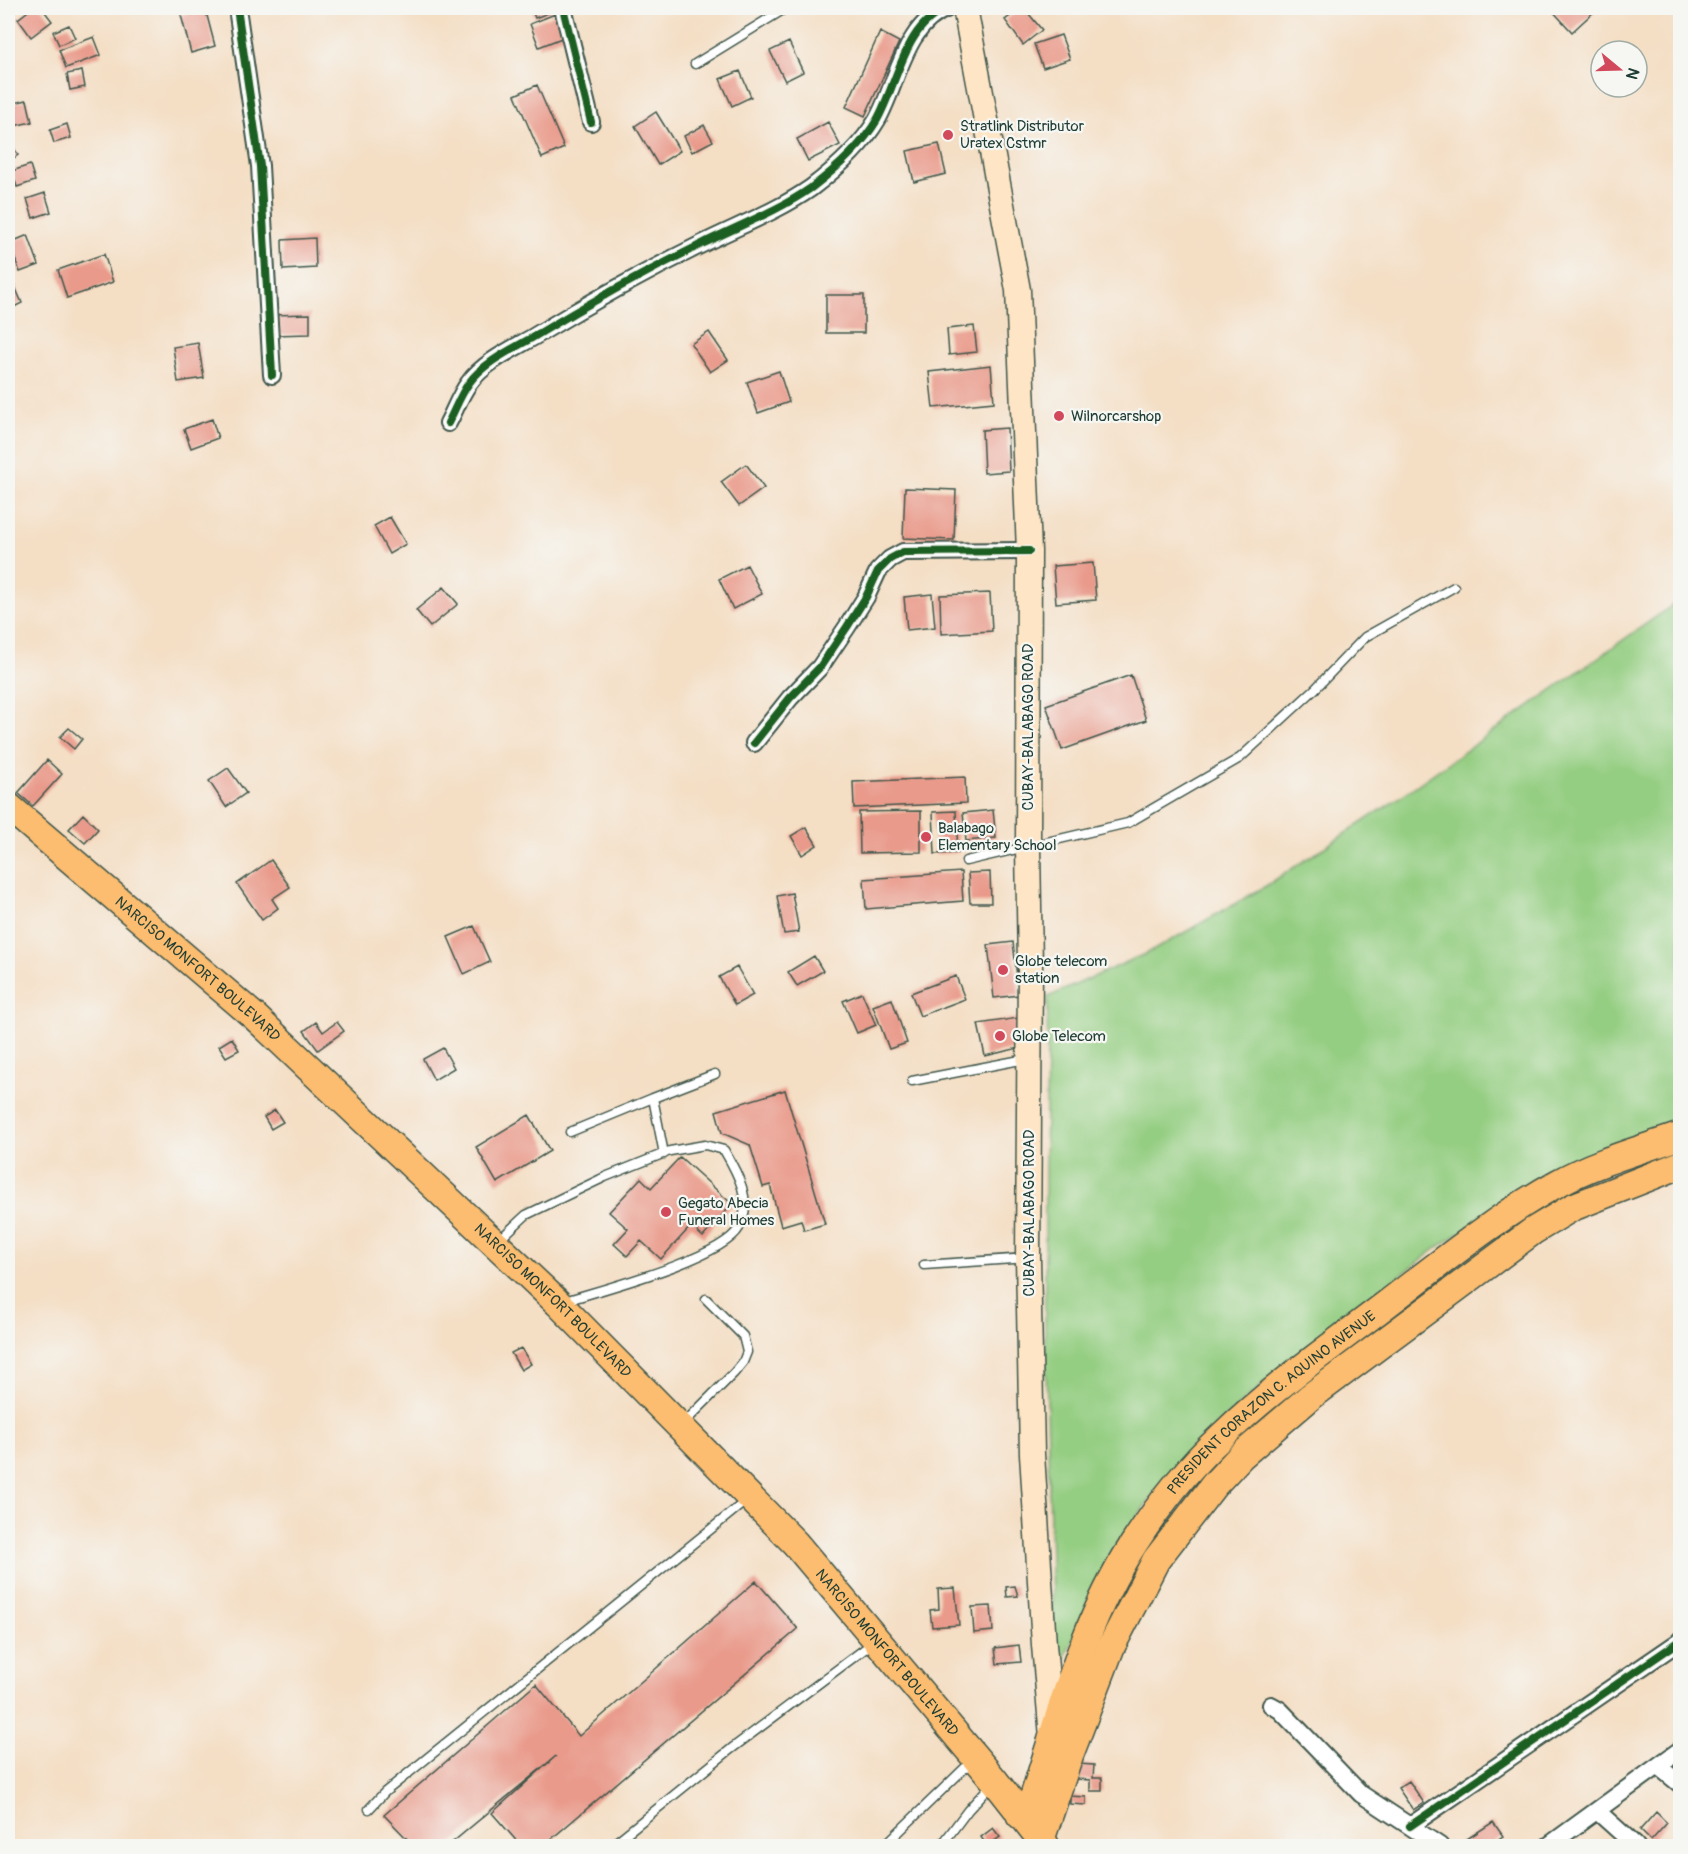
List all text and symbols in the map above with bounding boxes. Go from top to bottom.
north arrow [1589,39,1649,99]
text: N [1621,65,1643,82]
place label: Stratlink Distributor Uratex Cstmr [960,117,1085,153]
marker: Stratlink Distributor Uratex Cstmr [941,128,955,142]
place label: Wilnorcarshop [1071,407,1161,426]
marker: Wilnorcarshop [1052,409,1066,423]
street label: CUBAY-BALABAGO ROAD [1019,644,1038,810]
place label: Balabago Elementary School [938,819,1057,855]
marker: Balabago Elementary School [919,830,933,844]
street label: NARCISO MONFORT BOULEVARD [111,892,284,1046]
place label: Globe telecom station [1015,952,1107,988]
marker: Globe telecom station [996,963,1010,977]
place label: Globe Telecom [1012,1027,1106,1046]
marker: Globe Telecom [993,1029,1007,1043]
street label: CUBAY-BALABAGO ROAD [1020,1130,1039,1296]
place label: Gegato Abecia Funeral Homes [678,1194,774,1230]
marker: Gegato Abecia Funeral Homes [659,1205,673,1219]
street label: NARCISO MONFORT BOULEVARD [470,1219,636,1381]
street label: PRESIDENT CORAZON C. AQUINO AVENUE [1163,1306,1380,1498]
street label: NARCISO MONFORT BOULEVARD [811,1565,963,1740]

